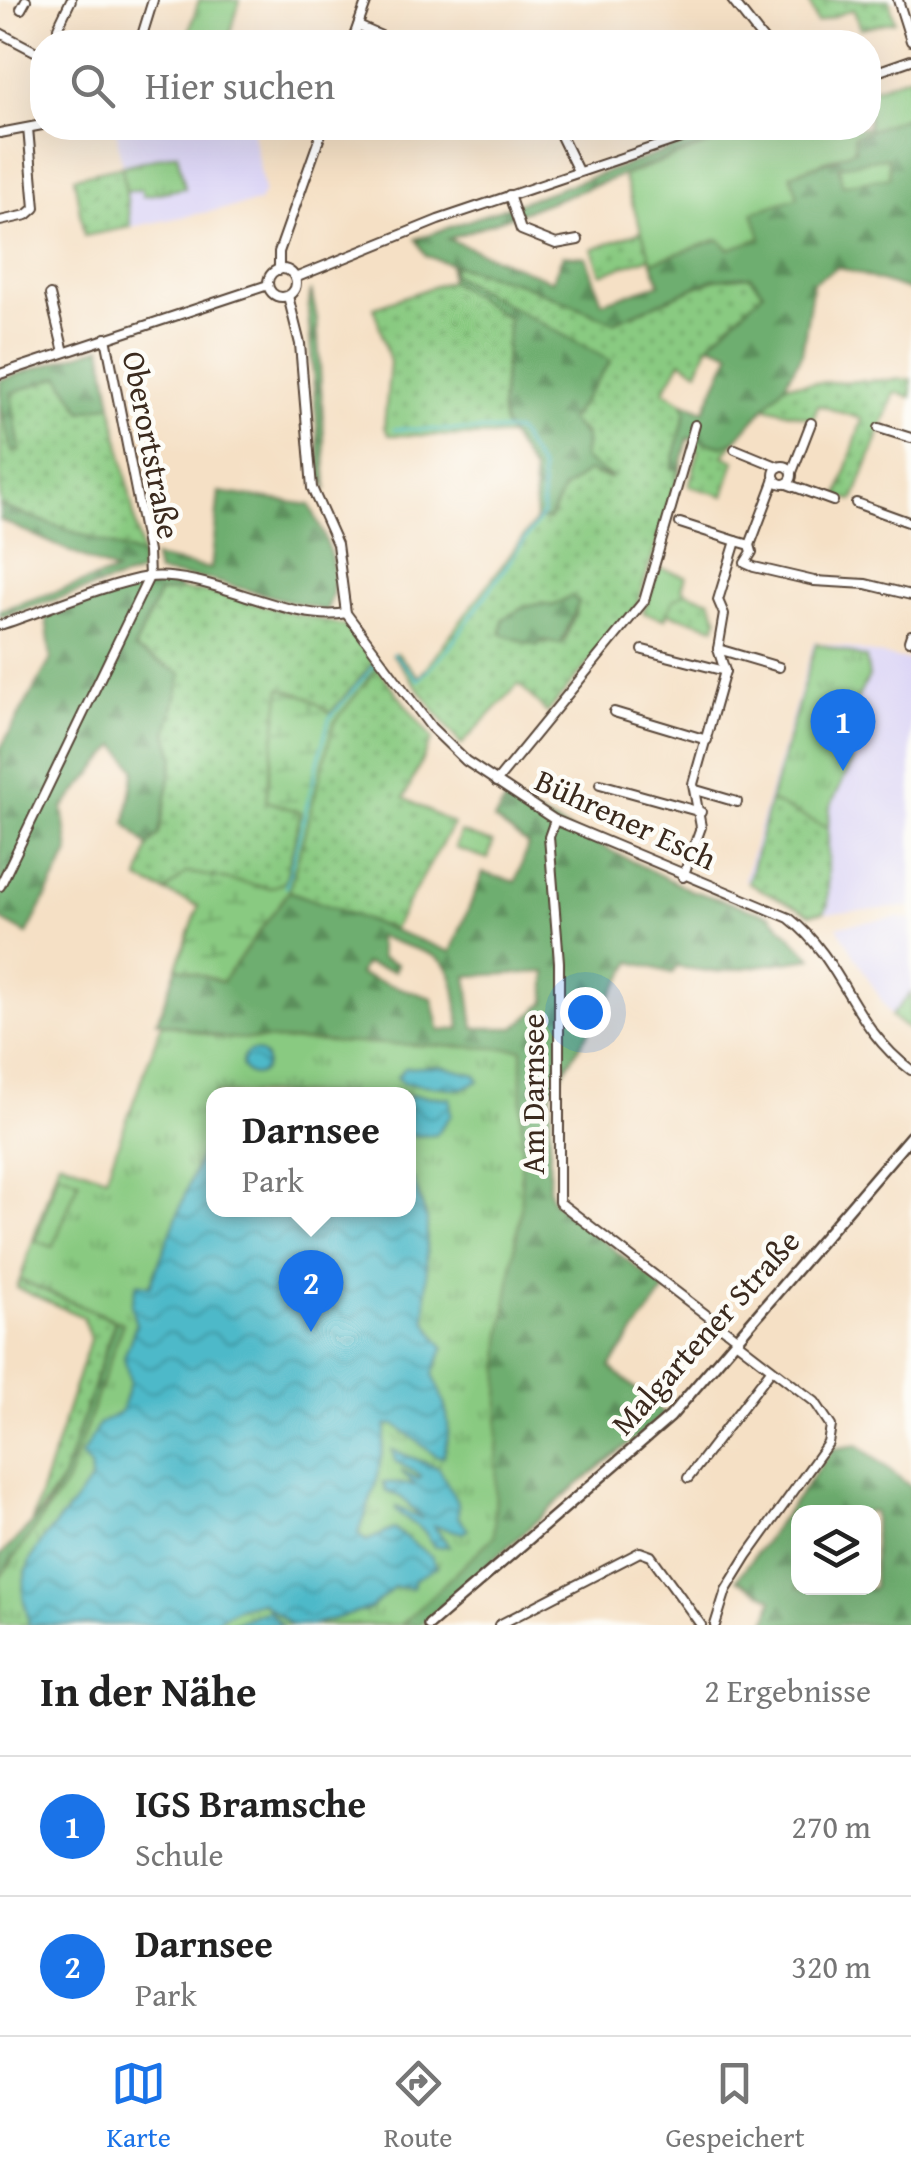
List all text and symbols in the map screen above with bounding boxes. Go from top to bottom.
search box [30,30,881,140]
text: Hier suchen [145,57,335,113]
icon: search [65,58,120,113]
street label: Oberortstraße [111,347,193,543]
pin: 1 [810,688,876,771]
street label: Bührener Esch [528,757,724,882]
your location [560,987,611,1038]
street label: Am Darnsee [509,1013,556,1175]
popup [206,1087,416,1217]
text: Darnsee [242,1101,380,1157]
text: Park [242,1157,304,1204]
street label: Malgartener Straße [600,1219,810,1445]
pin: 2 [278,1250,344,1332]
map controls [791,1505,881,1595]
button: layers [791,1505,881,1595]
text: In der Nähe [40,1660,257,1721]
text: 2 Ergebnisse [704,1667,871,1714]
text: IGS Bramsche [135,1775,366,1831]
text: 1 [64,1803,81,1850]
text: 270 m [792,1803,871,1850]
text: Schule [135,1831,224,1878]
text: Darnsee [135,1915,273,1971]
text: 2 [64,1943,81,1990]
text: 320 m [792,1943,871,1990]
text: Park [135,1971,197,2018]
tab: Karte [106,2056,171,2157]
tab: Route [384,2056,452,2157]
tab: Gespeichert [665,2056,805,2157]

